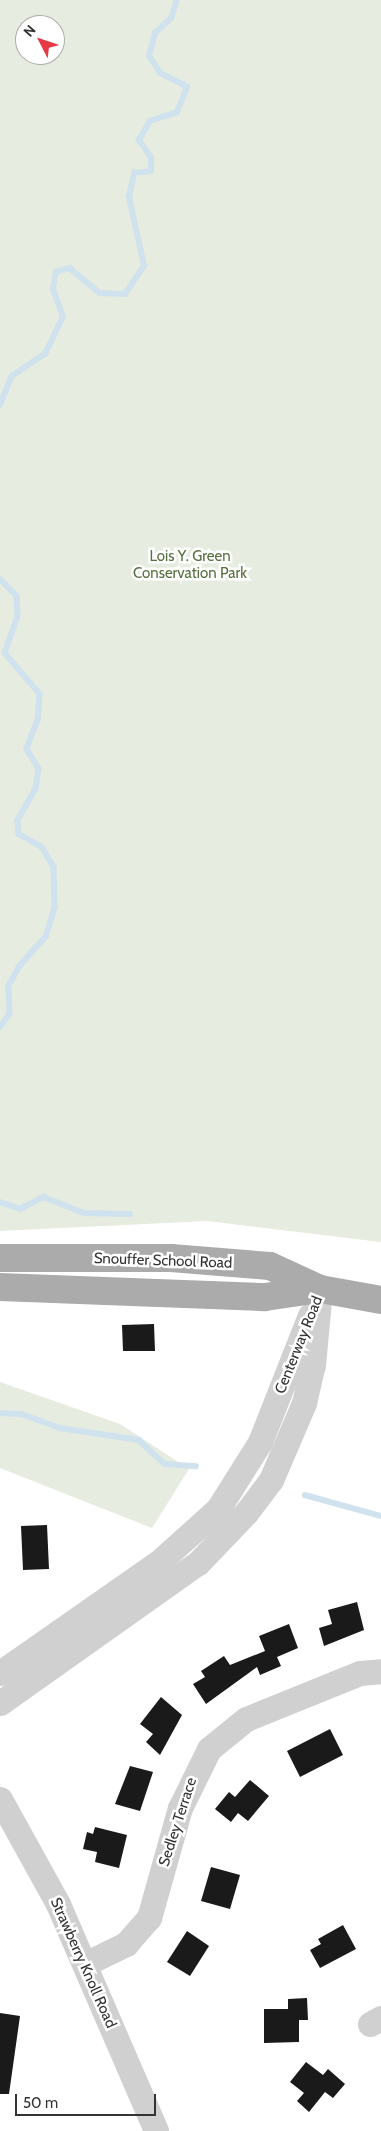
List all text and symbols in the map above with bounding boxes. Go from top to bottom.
north arrow [15,15,65,65]
text: N [19,21,39,40]
park label: Lois Y. Green Conservation Park [133,547,247,582]
street label: Snouffer School Road [94,1250,232,1272]
street label: Centerway Road [271,1294,327,1396]
street label: Sedley Terrace [155,1775,201,1869]
street label: Strawberry Knoll Road [46,1895,120,2031]
scale bar [18,2084,159,2116]
text: 50 m [23,2094,58,2112]

